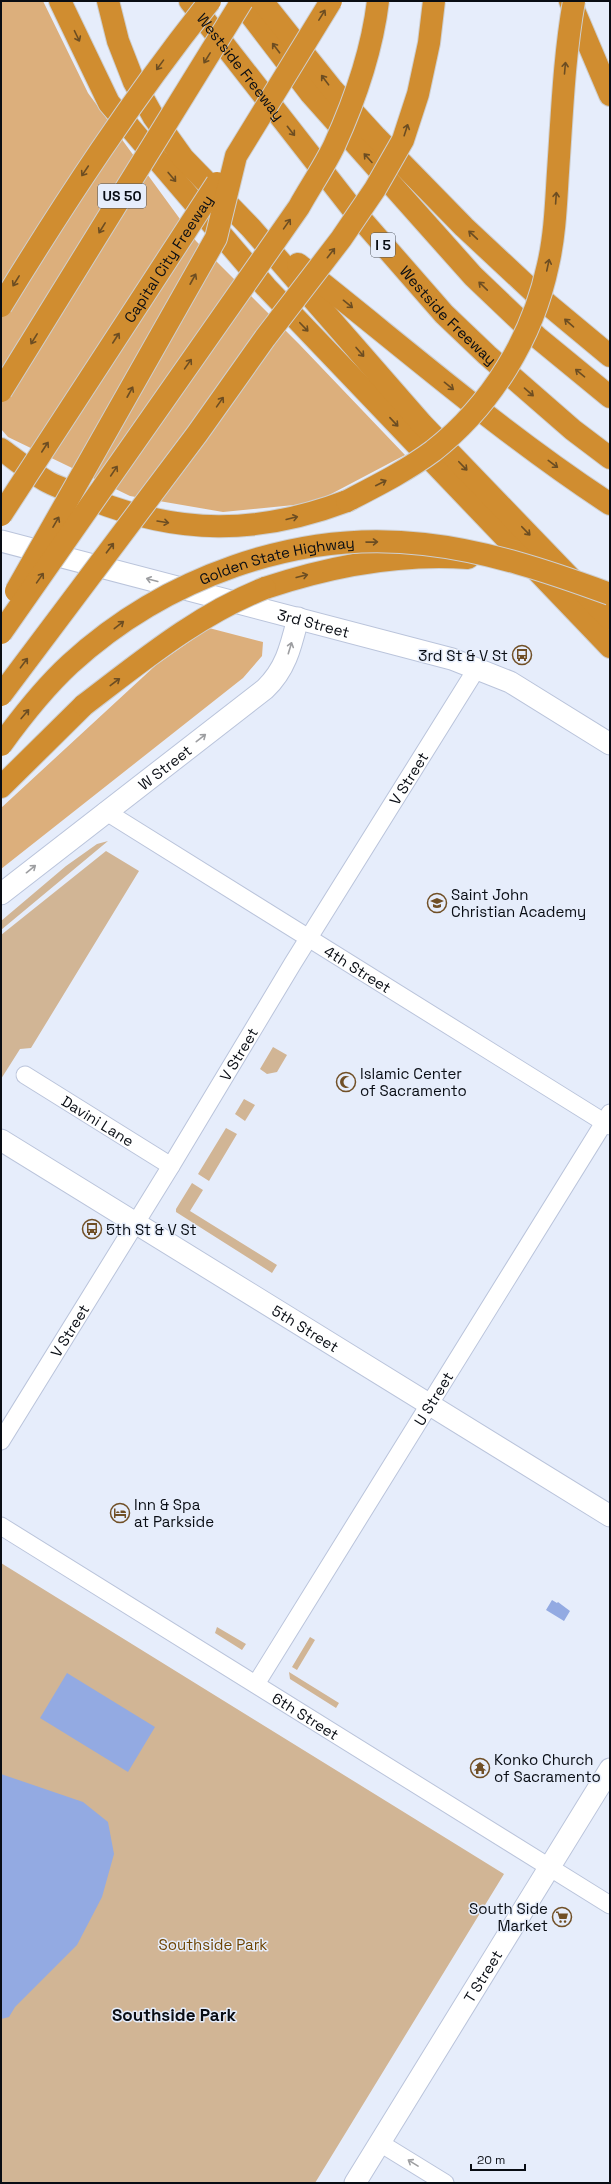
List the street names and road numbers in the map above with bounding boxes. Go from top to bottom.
street label: Westside Freeway [193,9,289,124]
road number: US 50 [98,184,146,208]
street label: Capital City Freeway [119,191,216,326]
road number: I 5 [371,233,395,257]
street label: Westside Freeway [396,261,501,369]
street label: Golden State Highway [196,532,355,588]
street label: 3rd Street [275,604,352,641]
street label: W Street [134,740,195,794]
street label: V Street [385,748,432,808]
street label: 4th Street [321,941,395,997]
street label: V Street [215,1024,262,1084]
street label: Davini Lane [58,1091,138,1150]
street label: V Street [46,1300,93,1360]
street label: 5th Street [269,1300,343,1356]
street label: U Street [409,1368,457,1429]
street label: 6th Street [269,1688,343,1744]
street label: T Street [459,1946,506,2006]

